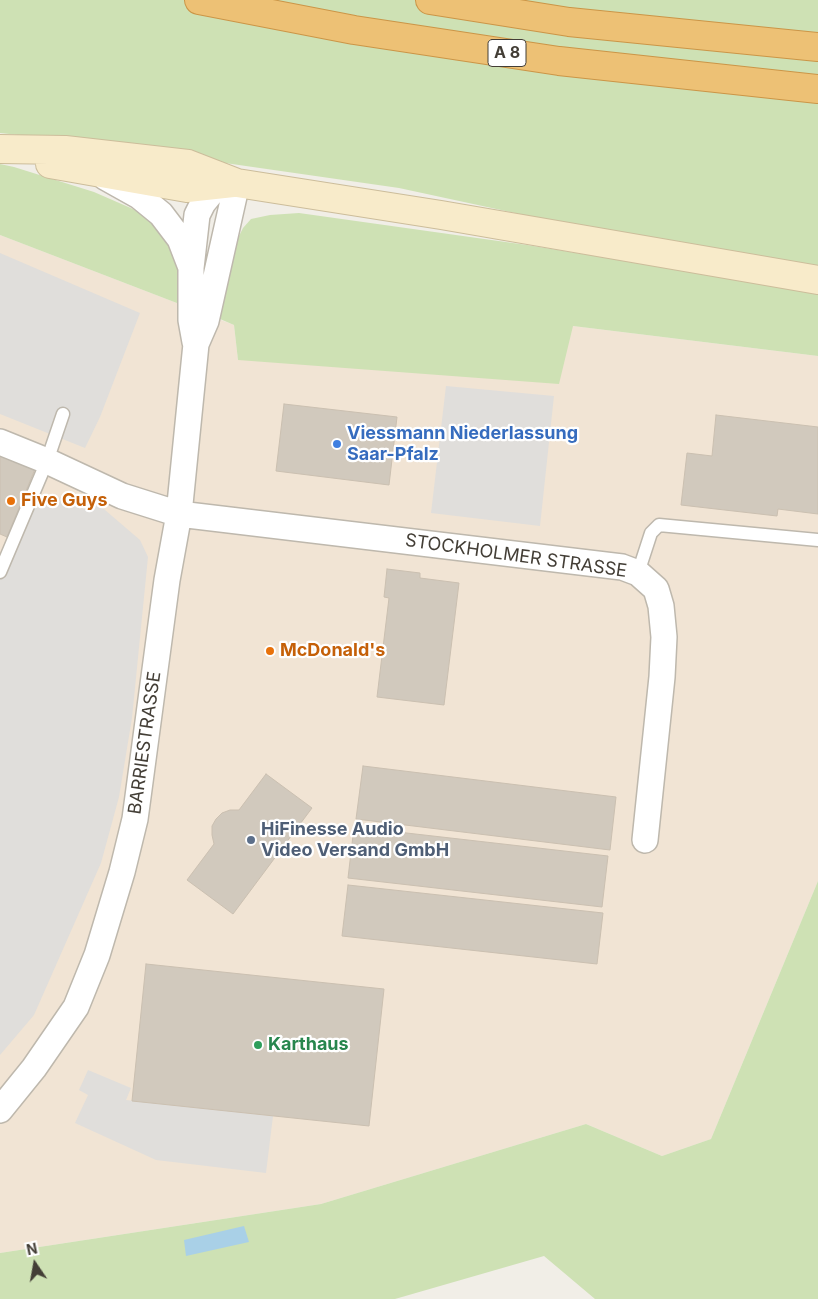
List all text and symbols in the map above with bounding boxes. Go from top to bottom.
road number: A 8 [488,40,526,66]
place label: Viessmann Niederlassung Saar-Pfalz [347,423,578,466]
marker: Viessmann Niederlassung Saar-Pfalz [331,438,343,450]
place label: Five Guys [21,490,108,512]
marker: Five Guys [5,495,17,507]
street label: STOCKHOLMER STRASSE [404,530,628,582]
place label: McDonald's [280,640,385,662]
marker: McDonald's [264,645,276,657]
street label: BARRIESTRASSE [124,670,166,816]
place label: HiFinesse Audio Video Versand GmbH [261,819,449,862]
marker: HiFinesse Audio Video Versand GmbH [245,834,257,846]
place label: Karthaus [268,1034,349,1056]
marker: Karthaus [252,1039,264,1051]
north arrow [10,1239,60,1289]
text: N [25,1239,39,1258]

